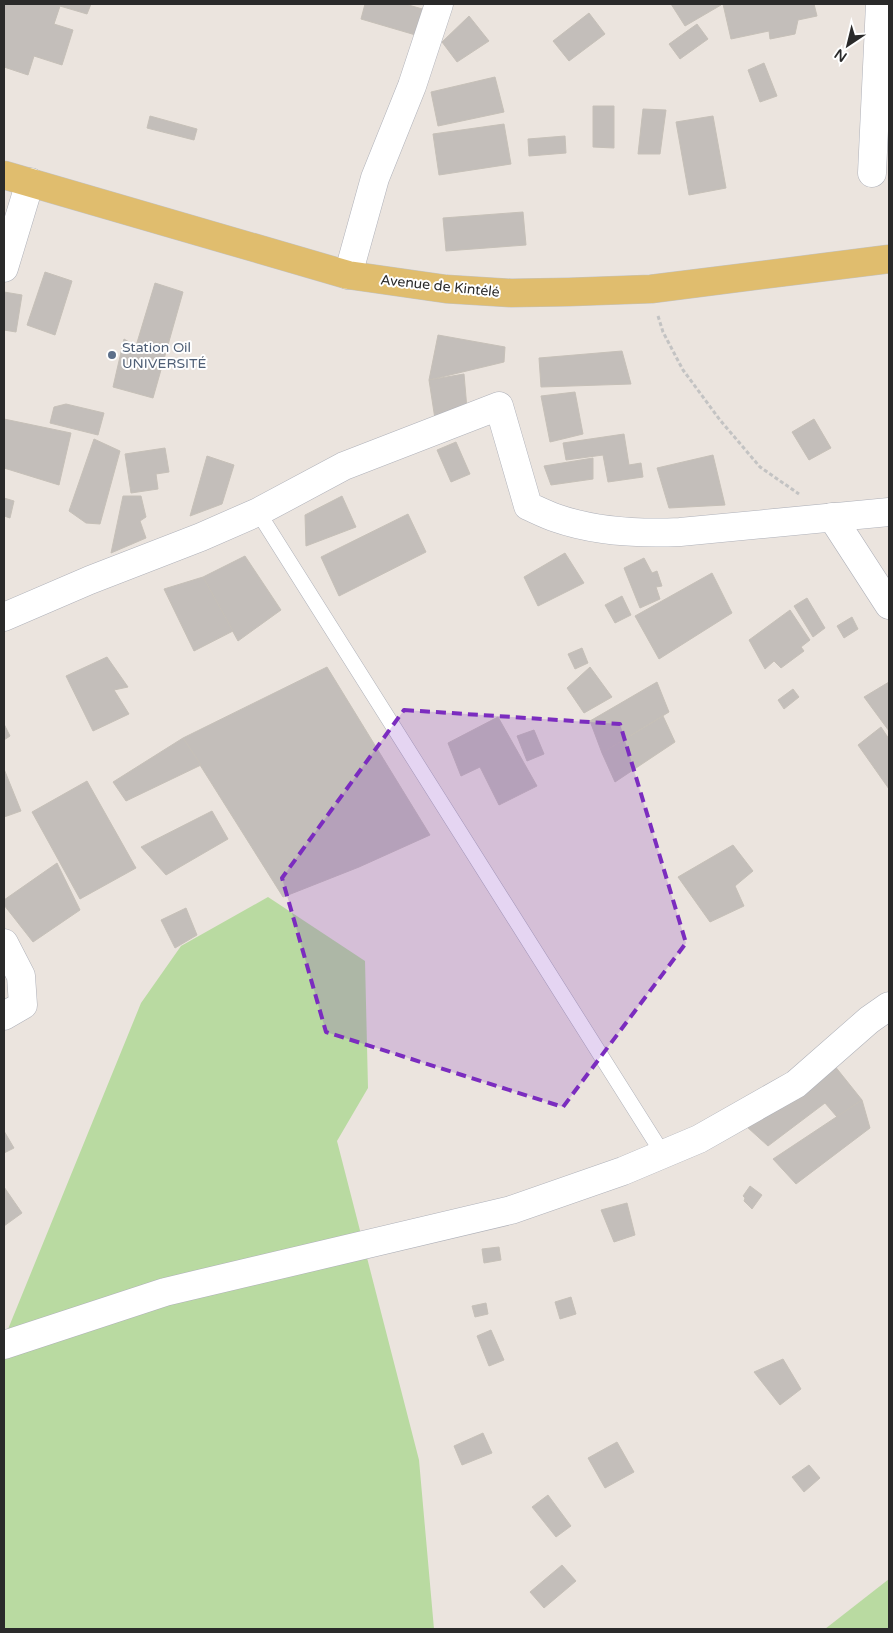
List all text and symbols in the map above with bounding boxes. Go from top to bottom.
north arrow [823,20,873,70]
text: N [831,45,850,65]
street label: Avenue de Kintélé [379,271,501,301]
place label: Station Oil UNIVERSITÉ [122,339,207,372]
marker: Station Oil UNIVERSITÉ [106,349,118,361]

